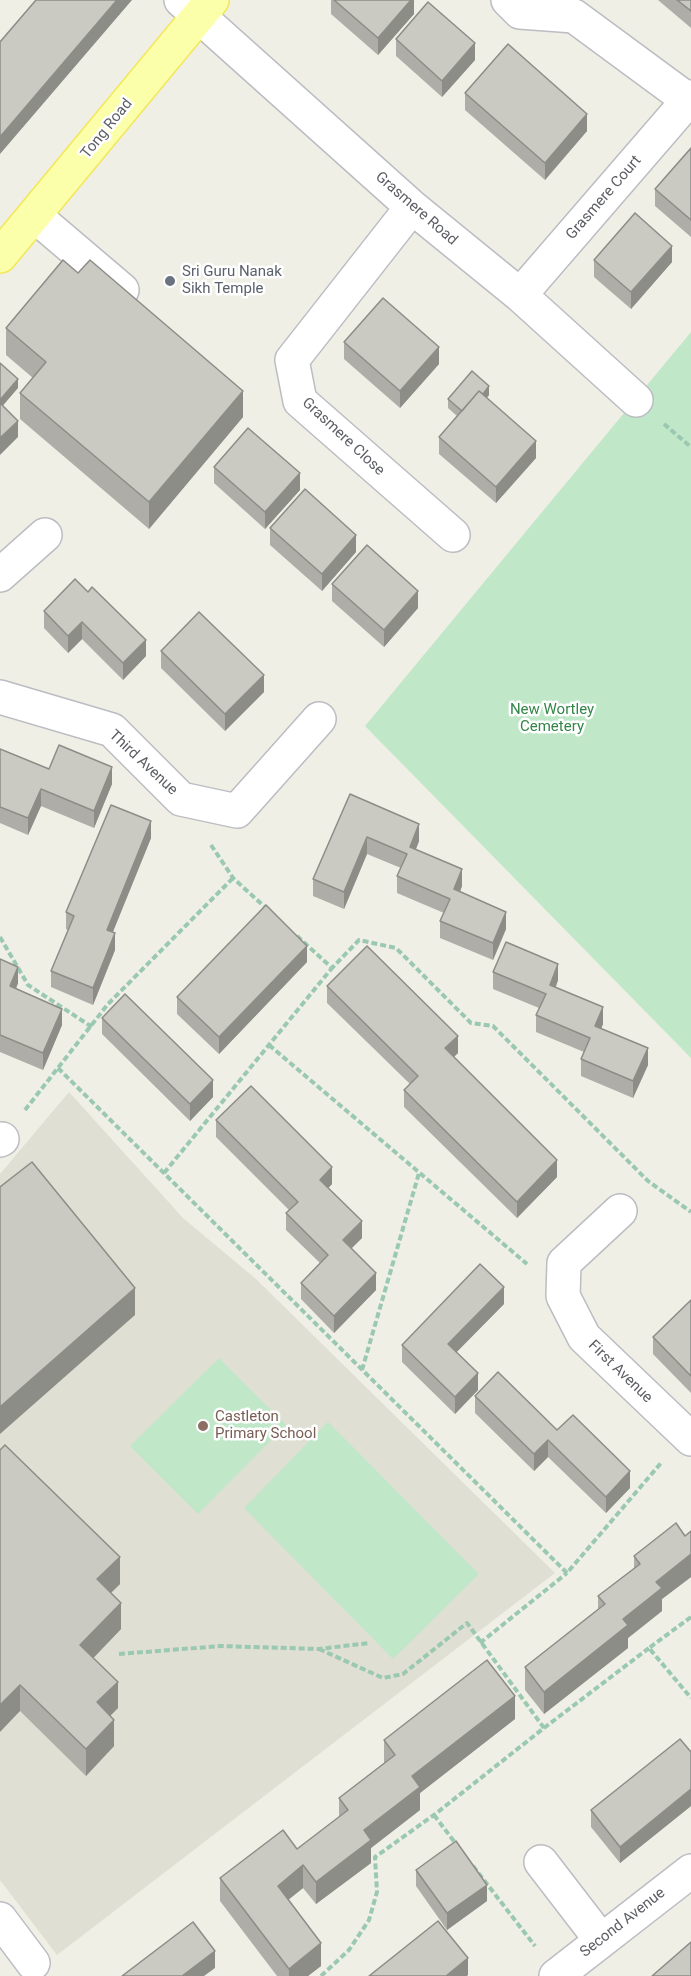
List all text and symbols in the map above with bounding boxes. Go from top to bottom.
street label: Tong Road [77,96,137,162]
street label: Grasmere Court [563,152,645,244]
street label: Grasmere Road [371,168,461,250]
place label: Sri Guru Nanak Sikh Temple [182,263,282,298]
marker: Sri Guru Nanak Sikh Temple [163,274,177,288]
street label: Grasmere Close [298,394,388,480]
park label: New Wortley Cemetery [510,701,594,736]
street label: Third Avenue [105,727,181,799]
street label: First Avenue [584,1337,656,1407]
place label: Castleton Primary School [215,1408,316,1443]
marker: Castleton Primary School [196,1419,210,1433]
street label: Second Avenue [577,1884,669,1962]

